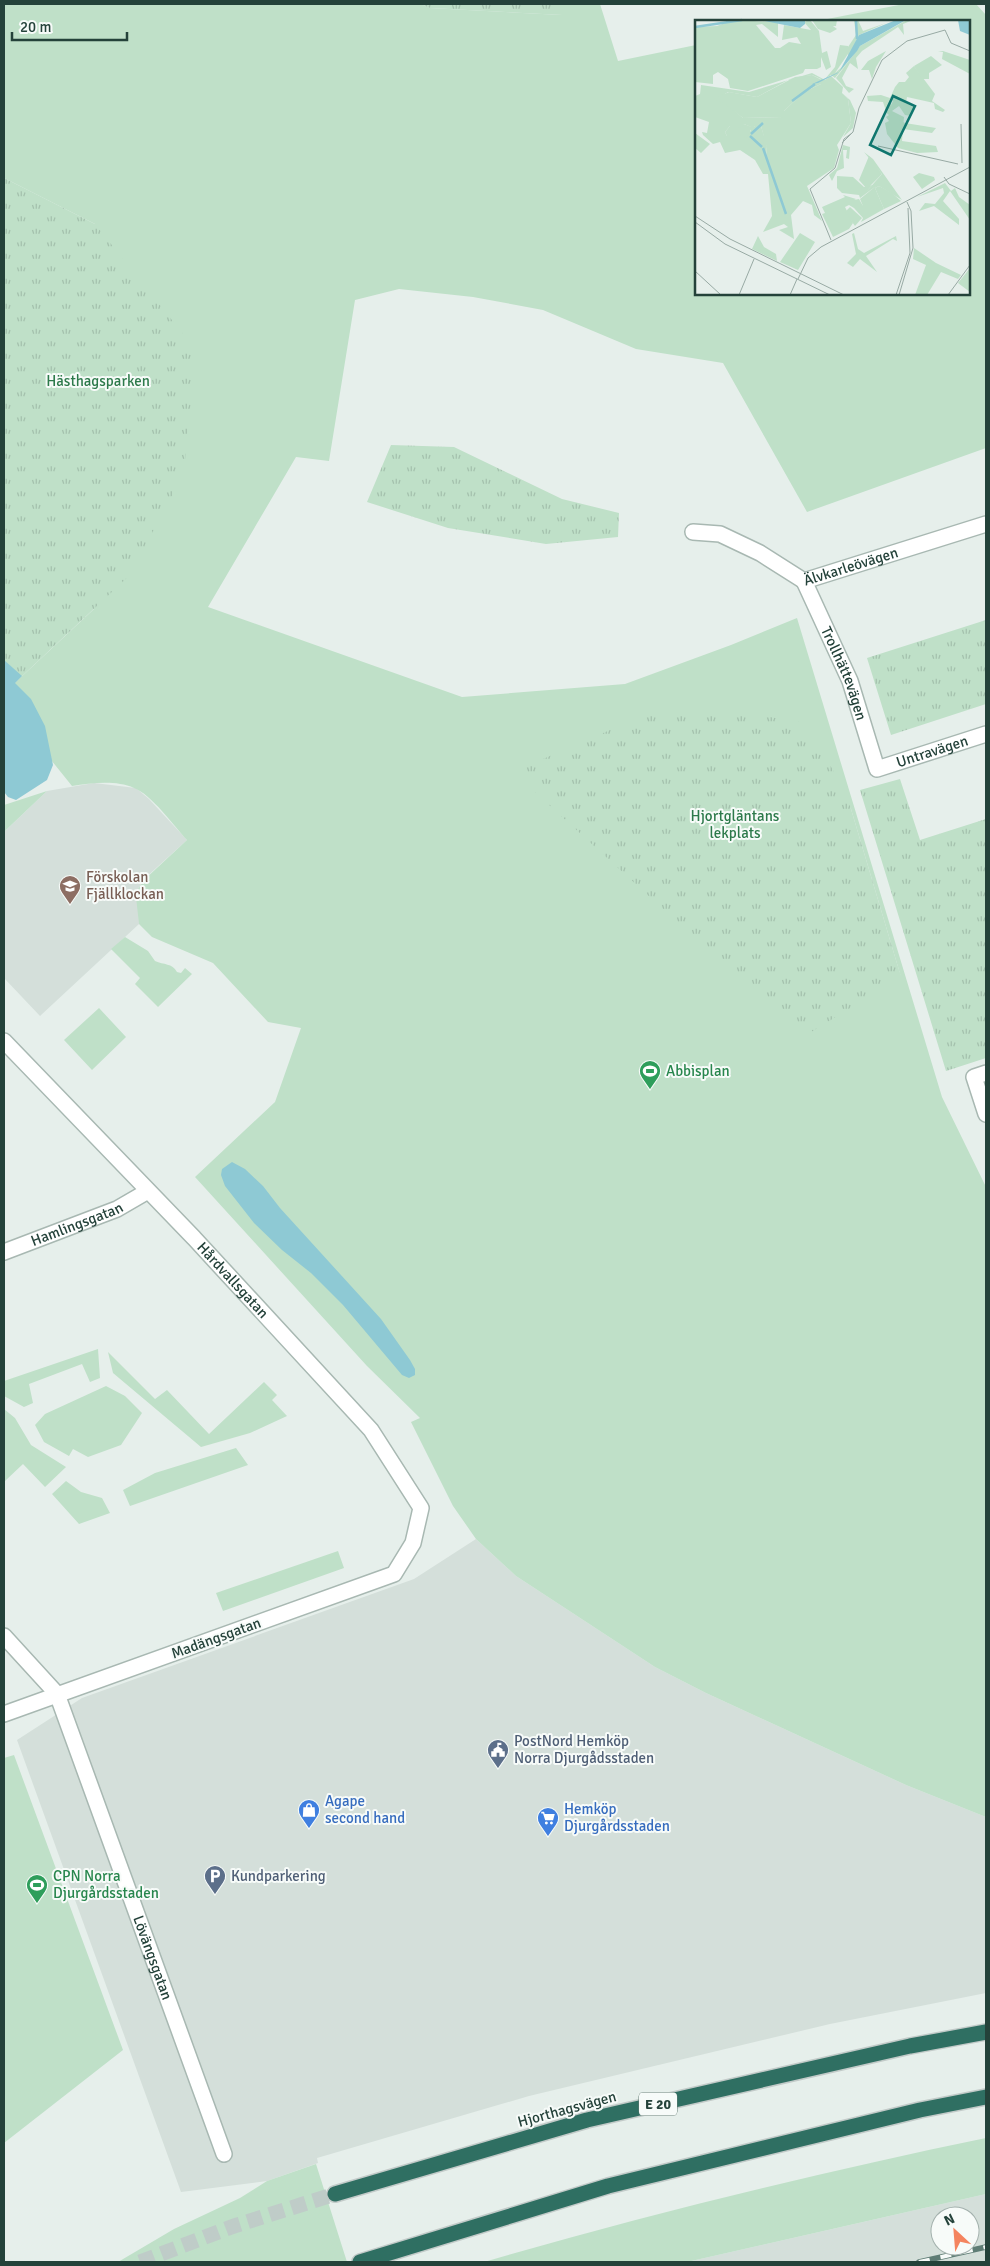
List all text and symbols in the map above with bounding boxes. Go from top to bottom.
scale bar [12,10,128,42]
text: 20 m [20,18,51,36]
inset map [695,20,970,295]
park label: Hästhagsparken [46,372,150,390]
street label: Älvkarleövägen [801,543,900,590]
street label: Trollhättevägen [817,624,871,723]
street label: Untravägen [894,731,970,771]
park label: Hjortgläntans lekplats [691,807,780,842]
place label: Förskolan Fjällklockan [86,868,164,903]
school or university icon: Förskolan Fjällklockan [58,874,82,905]
sports icon: Abbisplan [638,1059,662,1090]
place label: Abbisplan [666,1062,730,1080]
street label: Hamlingsgatan [28,1198,126,1250]
street label: Hårdvallsgatan [193,1238,272,1322]
street label: Madängsgatan [169,1613,263,1663]
place label: PostNord Hemköp Norra Djurgådsstaden [514,1732,654,1767]
public building icon: PostNord Hemköp Norra Djurgådsstaden [486,1738,510,1769]
place label: Agape second hand [325,1792,405,1827]
shop icon: Agape second hand [297,1798,321,1829]
place label: Hemköp Djurgårdsstaden [564,1800,670,1835]
supermarket icon: Hemköp Djurgårdsstaden [536,1806,560,1837]
parking icon: Kundparkering [203,1864,227,1895]
place label: CPN Norra Djurgårdsstaden [53,1867,159,1902]
place label: Kundparkering [231,1867,326,1885]
sports icon: CPN Norra Djurgårdsstaden [25,1873,49,1904]
street label: Lövängsgatan [129,1913,176,2002]
street label: Hjorthagsvägen [516,2087,618,2131]
road number: E 20 [639,2092,677,2116]
north arrow [930,2206,980,2256]
text: N [941,2210,958,2230]

